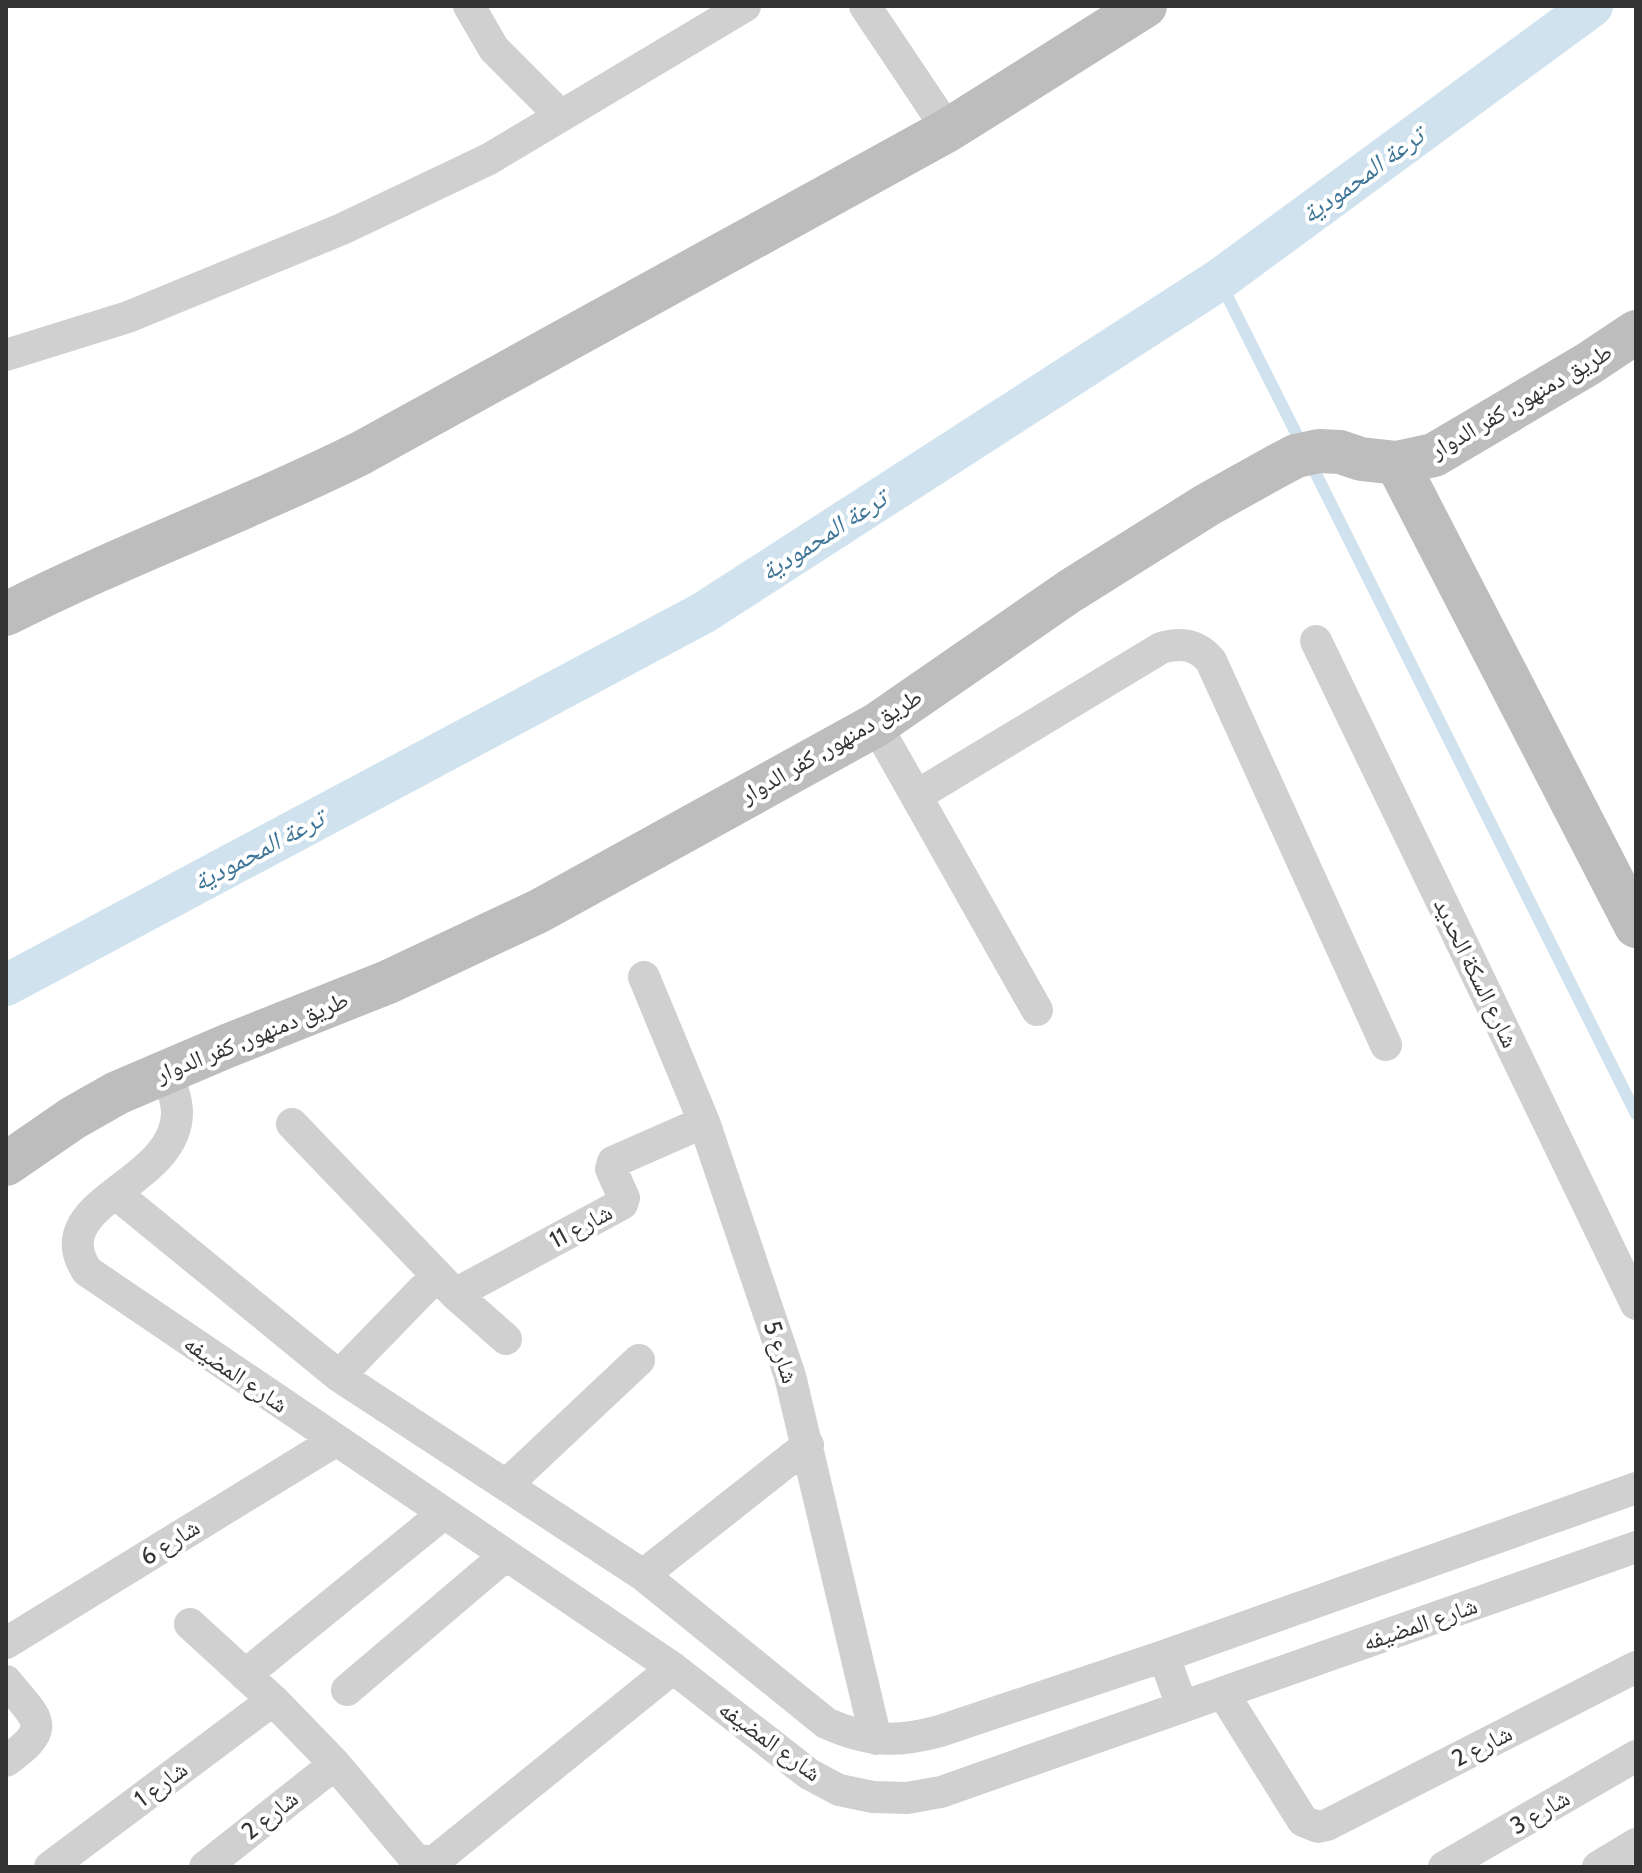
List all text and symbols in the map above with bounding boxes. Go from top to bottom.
water label: ترعة المحمودية [1294,117,1434,230]
street label: طريق دمنهور, كفر الدوار [1424,337,1617,465]
water label: ترعة المحمودية [754,480,896,588]
street label: طريق دمنهور, كفر الدوار [734,682,927,810]
water label: ترعة المحمودية [187,800,334,898]
street label: شارع السكة الحديد [1427,893,1525,1053]
street label: طريق دمنهور, كفر الدوار [150,985,352,1089]
street label: شارع 11 [545,1197,617,1255]
street label: شارع 5 [757,1317,805,1387]
street label: شارع المضيفه [178,1328,294,1420]
street label: شارع 6 [135,1512,205,1572]
street label: شارع المضيفه [1359,1590,1481,1658]
street label: شارع المضيفه [713,1694,827,1788]
street label: شارع 2 [1447,1718,1517,1774]
street label: شارع 1 [128,1754,194,1814]
street label: شارع 3 [1505,1783,1575,1841]
street label: شارع 2 [236,1784,304,1846]

